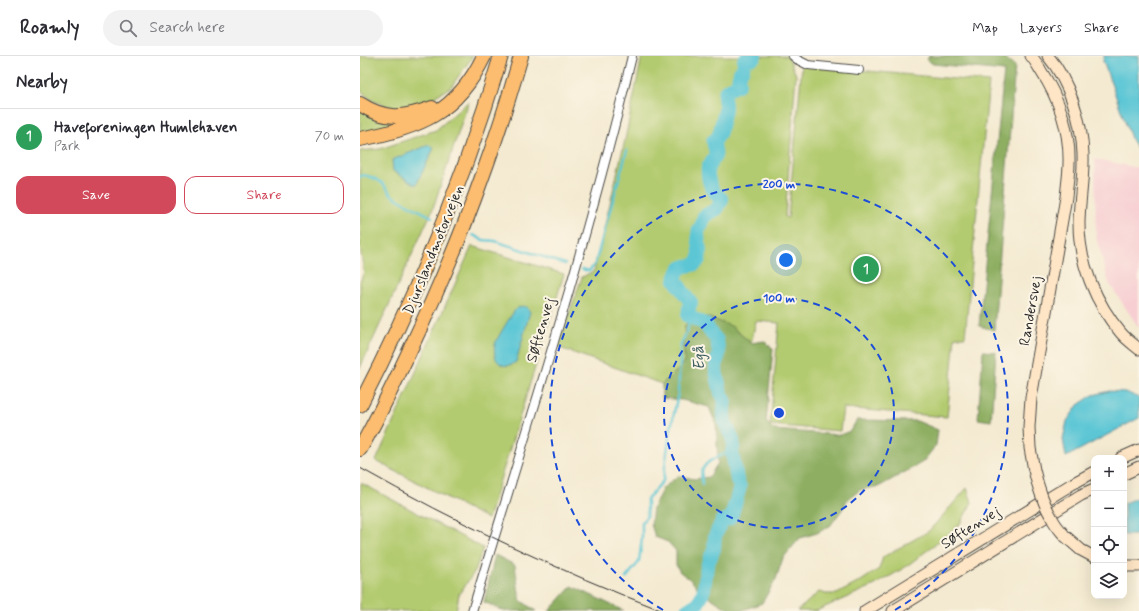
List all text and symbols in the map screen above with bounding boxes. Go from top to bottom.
search box [103,10,383,46]
text: Roamly [20,15,79,40]
icon: search [117,17,139,39]
text: Search here [149,18,225,38]
text: Map [972,19,998,37]
text: Layers [1020,19,1062,37]
text: Share [1084,19,1119,37]
text: Nearby [16,71,68,93]
text: Haveforeningen Humlehaven [54,118,237,138]
text: 1 [26,128,32,145]
text: 70 m [315,128,344,145]
text: Park [54,138,80,155]
button: Save [16,176,176,214]
button: Share [184,176,344,214]
text: 200 m [763,177,796,193]
street label: Djurslandmotorvejen [399,182,469,318]
your location [776,250,796,270]
pin: 1 [853,254,879,284]
street label: Randersvej [1015,274,1047,348]
text: 100 m [763,291,796,307]
street label: Søftenvej [522,295,560,365]
water label: Egå [688,345,710,371]
centre of rings [772,406,786,420]
map controls [1091,455,1127,599]
button: + [1091,455,1127,491]
button: − [1091,491,1127,527]
street label: Søftenvej [937,502,1005,554]
button: locate [1091,527,1127,563]
button: layers [1091,563,1127,599]

